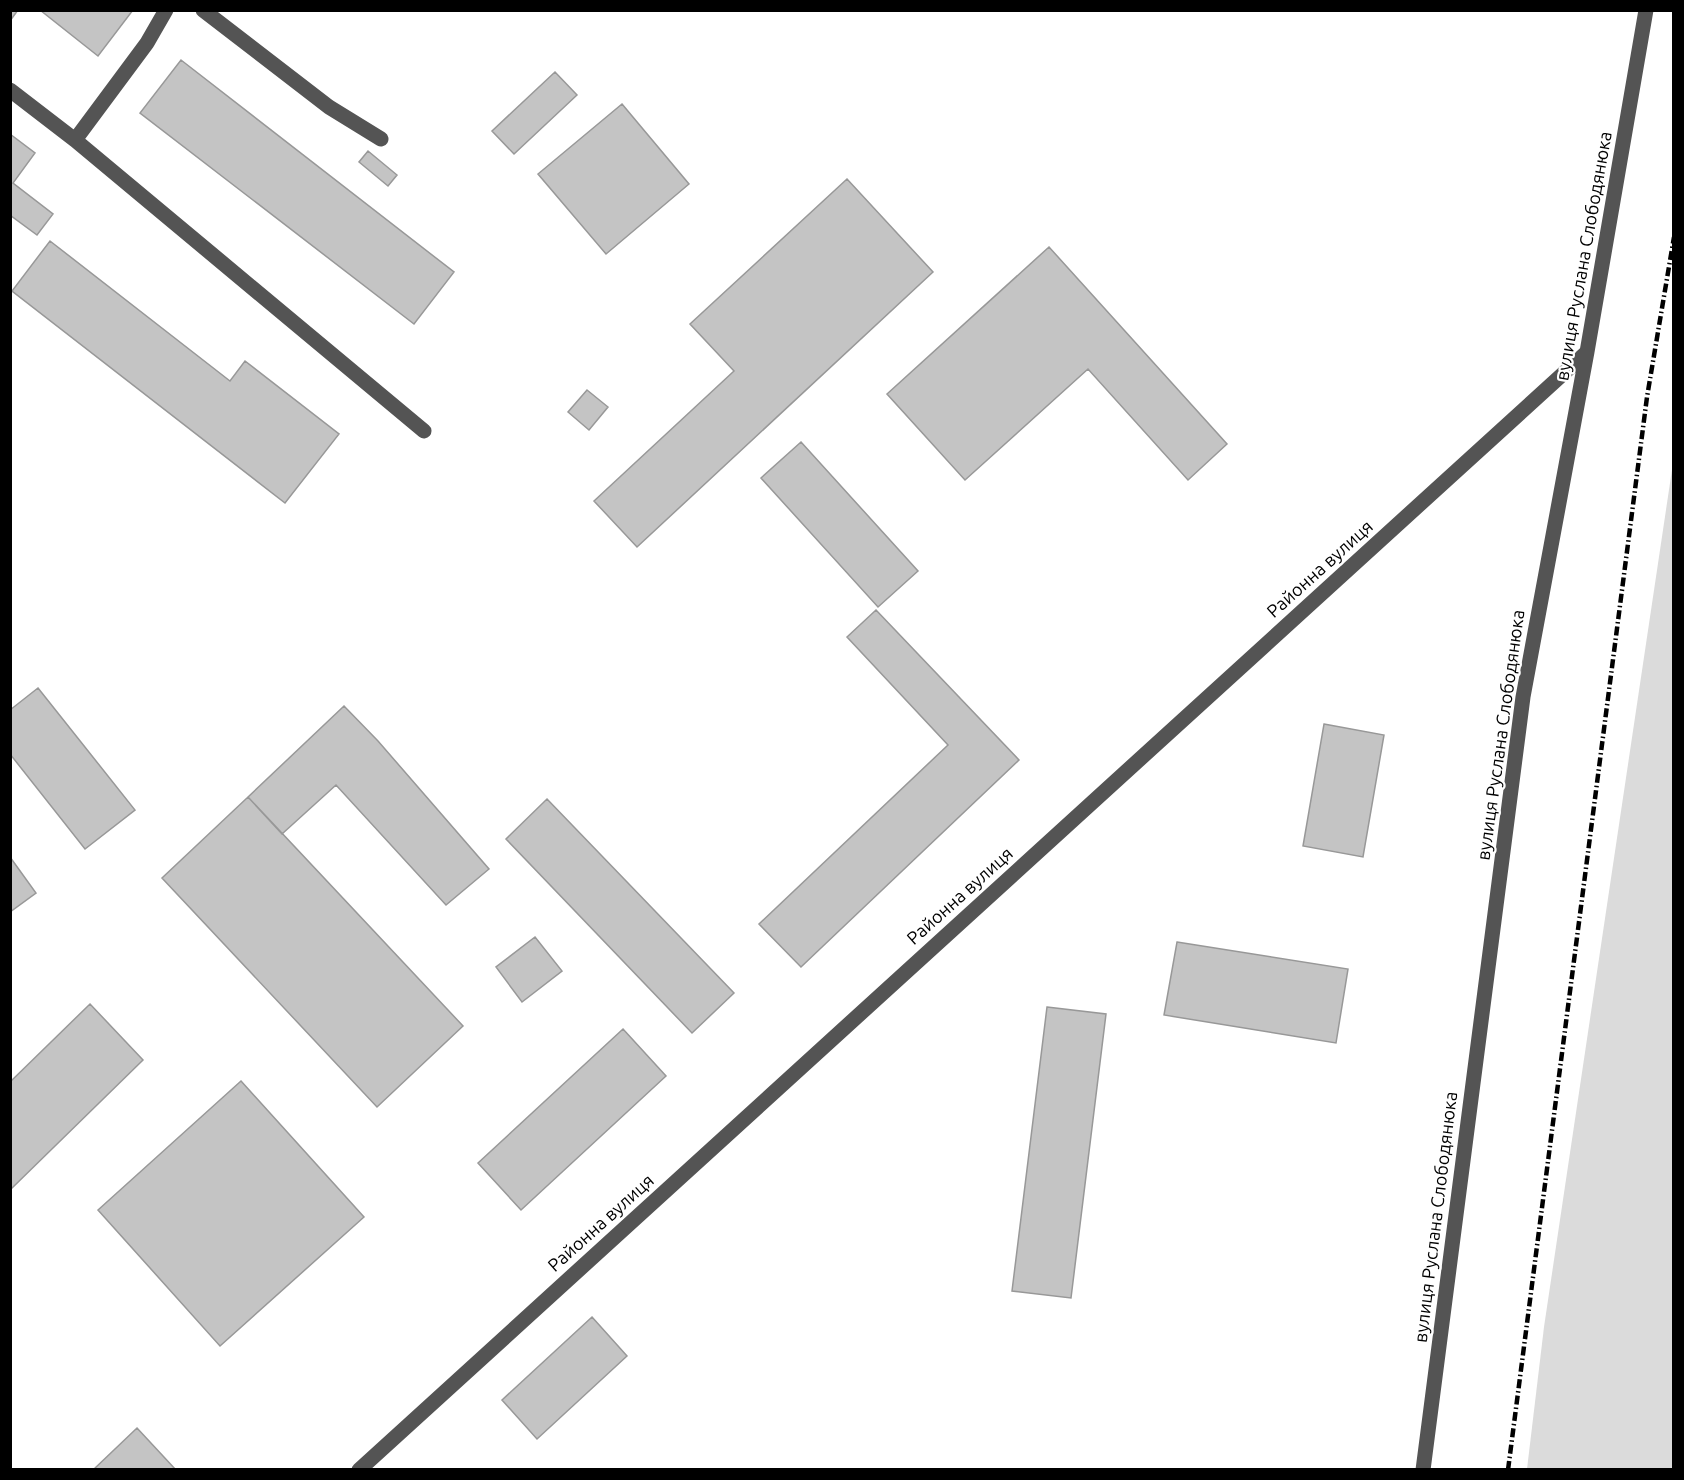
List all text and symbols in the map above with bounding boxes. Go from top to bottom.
street label: вулиця Руслана Слободянюка [1551,130,1615,382]
street label: Районна вулиця [1262,516,1376,621]
street label: вулиця Руслана Слободянюка [1473,608,1527,861]
street label: Районна вулиця [902,843,1016,948]
street label: вулиця Руслана Слободянюка [1410,1090,1460,1344]
street label: Районна вулиця [543,1170,657,1275]

